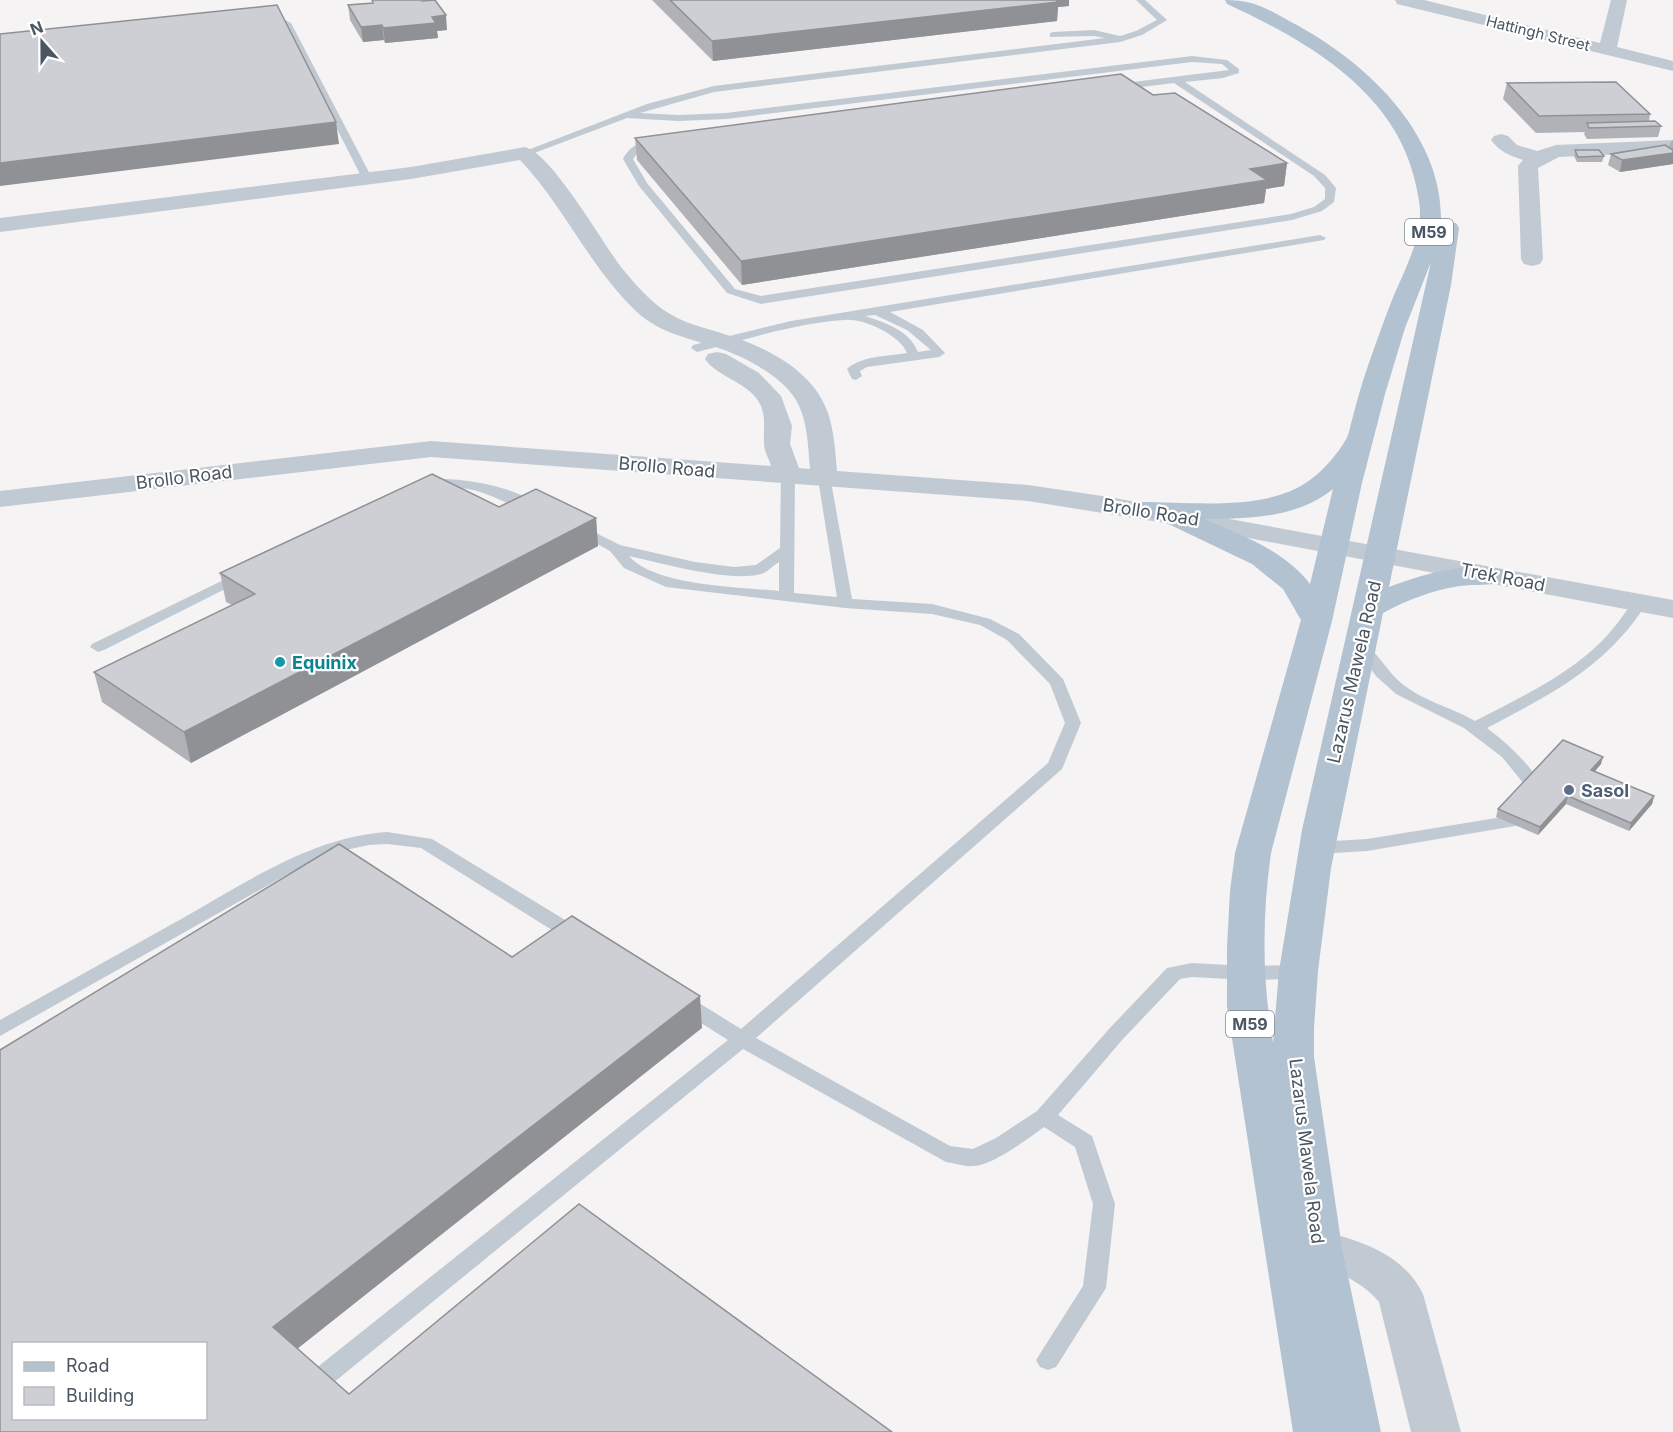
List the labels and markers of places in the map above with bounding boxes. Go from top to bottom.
place label: Equinix [292,652,357,673]
marker: Equinix [273,655,287,669]
place label: Sasol [1581,780,1629,801]
marker: Sasol [1562,783,1576,797]

